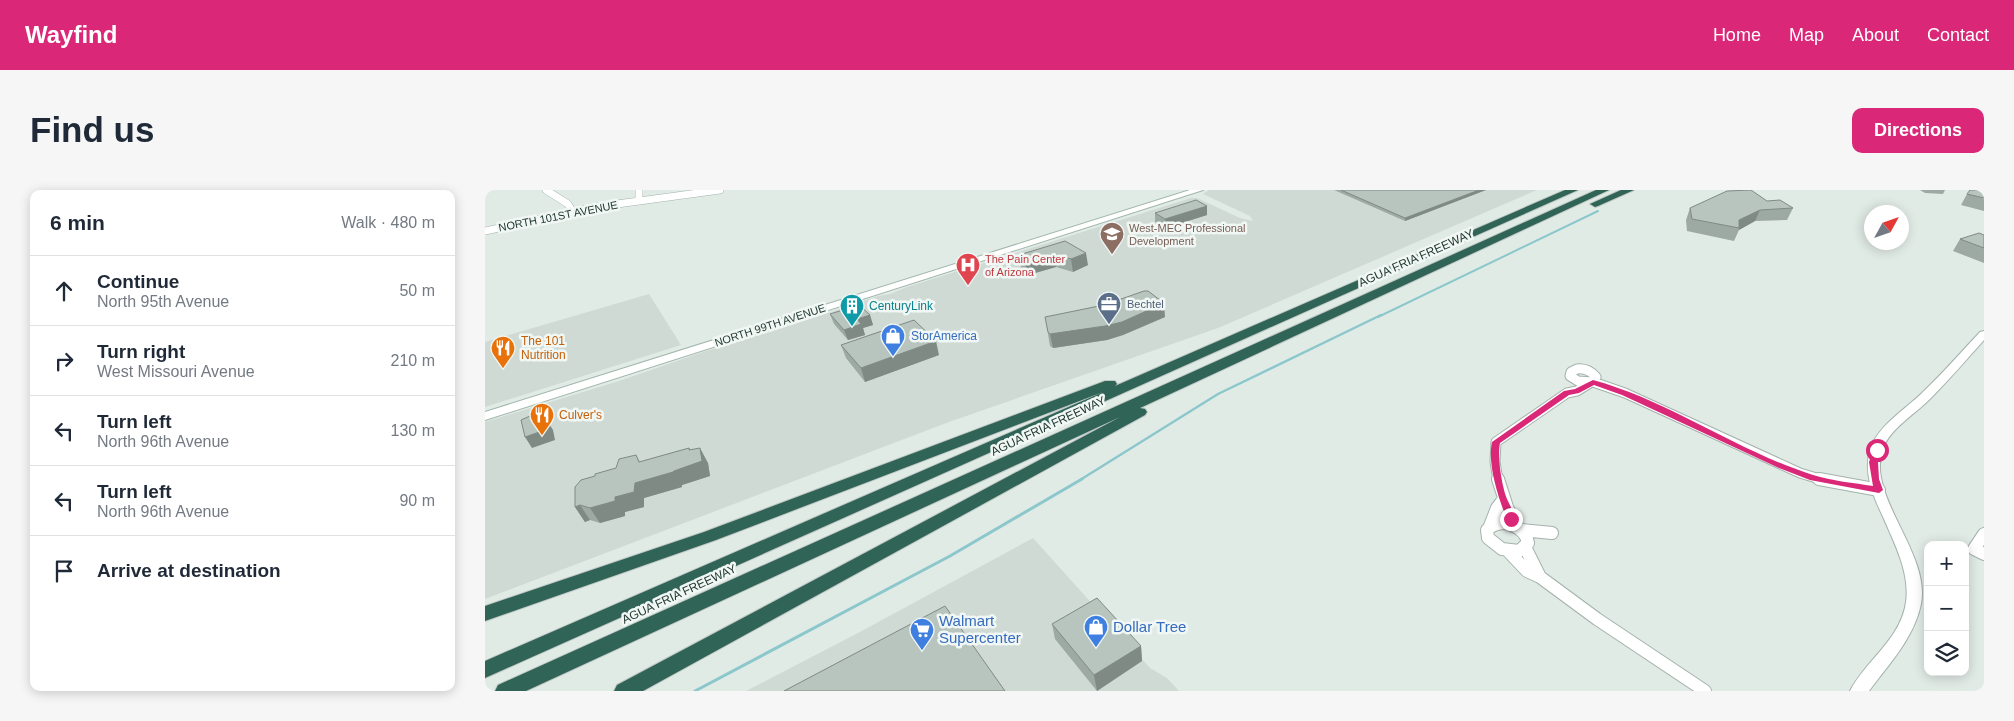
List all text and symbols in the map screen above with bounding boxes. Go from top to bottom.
text: Wayfind [25,21,117,48]
text: Home [1713,25,1761,45]
text: Map [1789,25,1824,45]
text: About [1852,25,1899,45]
text: Contact [1927,25,1989,45]
button: Directions [1852,108,1984,153]
text: Find us [30,110,154,149]
street label: NORTH 101ST AVENUE [497,199,619,233]
north arrow [1864,205,1909,250]
text: 6 min [50,211,105,234]
text: Walk · 480 m [341,214,435,231]
school or university icon: West-MEC Professional Development [1099,221,1125,255]
place label: West-MEC Professional Development [1129,222,1246,247]
street label: AGUA FRIA FREEWAY [1356,226,1476,290]
hospital icon: The Pain Center of Arizona [955,252,981,286]
place label: The Pain Center of Arizona [985,253,1065,278]
text: Continue [97,271,179,292]
icon: ahead [50,277,78,305]
text: 50 m [399,282,435,299]
office icon: Bechtel [1096,291,1122,325]
text: North 95th Avenue [97,293,229,310]
building icon: CenturyLink [839,293,865,327]
place label: Bechtel [1127,298,1164,310]
place label: CenturyLink [869,299,934,313]
street label: NORTH 99TH AVENUE [713,301,827,349]
shop icon: StorAmerica [880,323,906,357]
place label: StorAmerica [911,329,977,343]
place label: The 101 Nutrition [521,334,566,362]
restaurant icon: The 101 Nutrition [490,335,516,369]
text: Turn right [97,341,185,362]
icon: right [50,347,78,375]
text: 210 m [391,352,435,369]
text: West Missouri Avenue [97,363,255,380]
street label: AGUA FRIA FREEWAY [989,393,1107,459]
restaurant icon: Culver's [529,402,555,436]
place label: Culver's [559,408,602,422]
text: Turn left [97,411,172,432]
icon: left [50,417,78,445]
text: 130 m [391,422,435,439]
text: North 96th Avenue [97,433,229,450]
route start [1866,439,1889,462]
text: Turn left [97,481,172,502]
icon: left [50,487,78,515]
text: 90 m [399,492,435,509]
text: North 96th Avenue [97,503,229,520]
route end [1500,508,1523,531]
map controls [1924,541,1969,676]
button: + [1924,541,1969,586]
icon: arrive [50,557,78,585]
text: Arrive at destination [97,560,281,581]
street label: AGUA FRIA FREEWAY [620,561,738,627]
button: − [1924,586,1969,631]
place label: Walmart Supercenter [939,612,1021,646]
shop icon: Dollar Tree [1083,614,1109,648]
supermarket icon: Walmart Supercenter [909,617,935,651]
place label: Dollar Tree [1113,618,1186,635]
button: layers [1924,631,1969,676]

